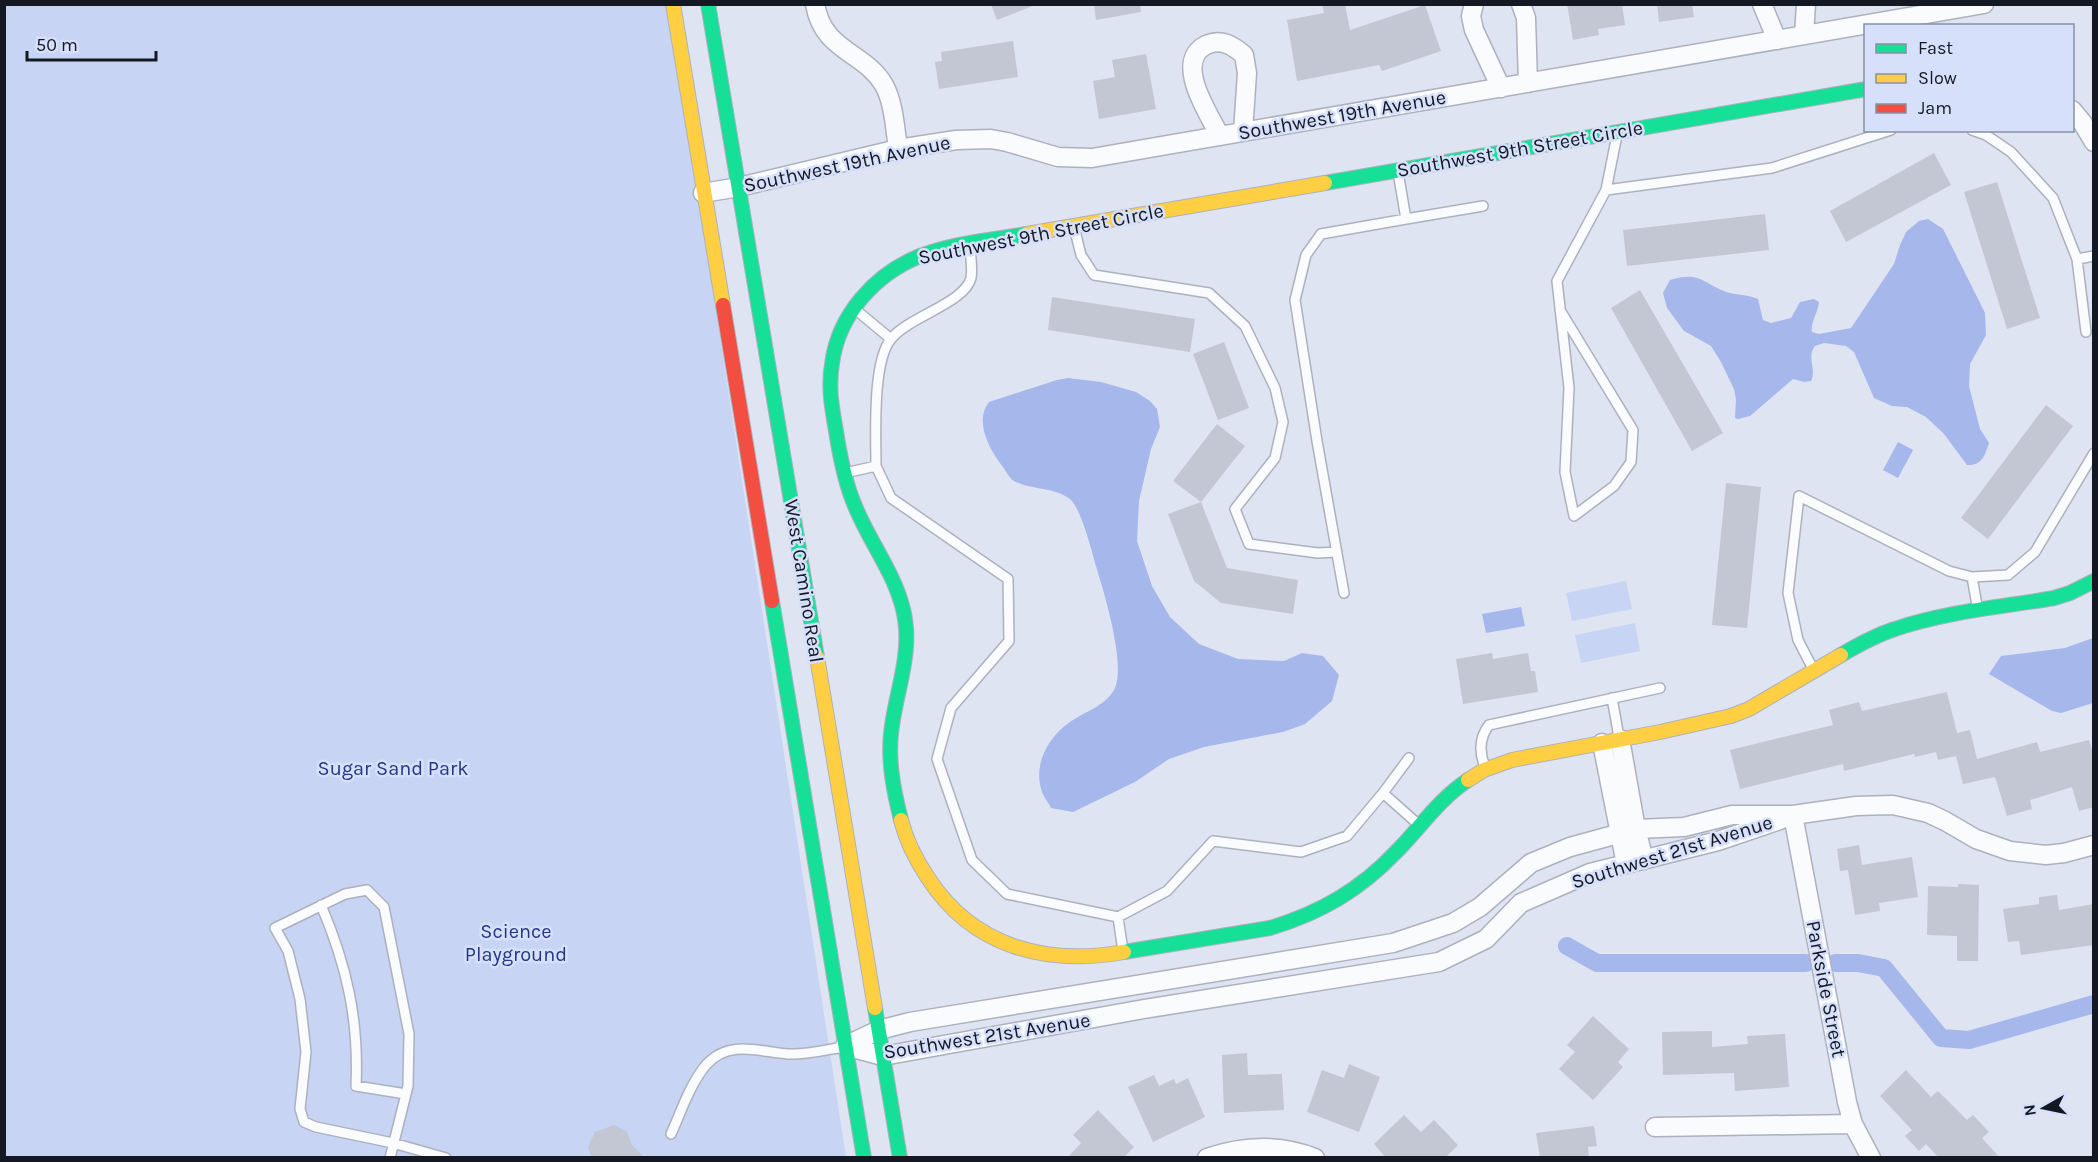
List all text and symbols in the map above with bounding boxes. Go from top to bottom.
scale bar [27,24,156,62]
legend [1864,24,2074,132]
text: 50 m [36,34,78,56]
text: Fast [1918,37,1953,59]
text: Slow [1918,67,1957,89]
street label: Southwest 19th Avenue [1236,85,1448,145]
text: Jam [1918,97,1952,119]
street label: Southwest 9th Street Circle [1395,116,1645,182]
street label: Southwest 19th Avenue [742,131,952,197]
street label: Southwest 9th Street Circle [916,199,1166,269]
street label: West Camino Real [780,498,828,664]
park label: Sugar Sand Park [318,757,468,780]
street label: Southwest 21st Avenue [1569,810,1775,894]
street label: Parkside Street [1801,919,1851,1060]
park label: Science Playground [465,920,567,966]
street label: Southwest 21st Avenue [882,1008,1092,1064]
north arrow [2014,1078,2074,1138]
text: N [2019,1103,2040,1117]

